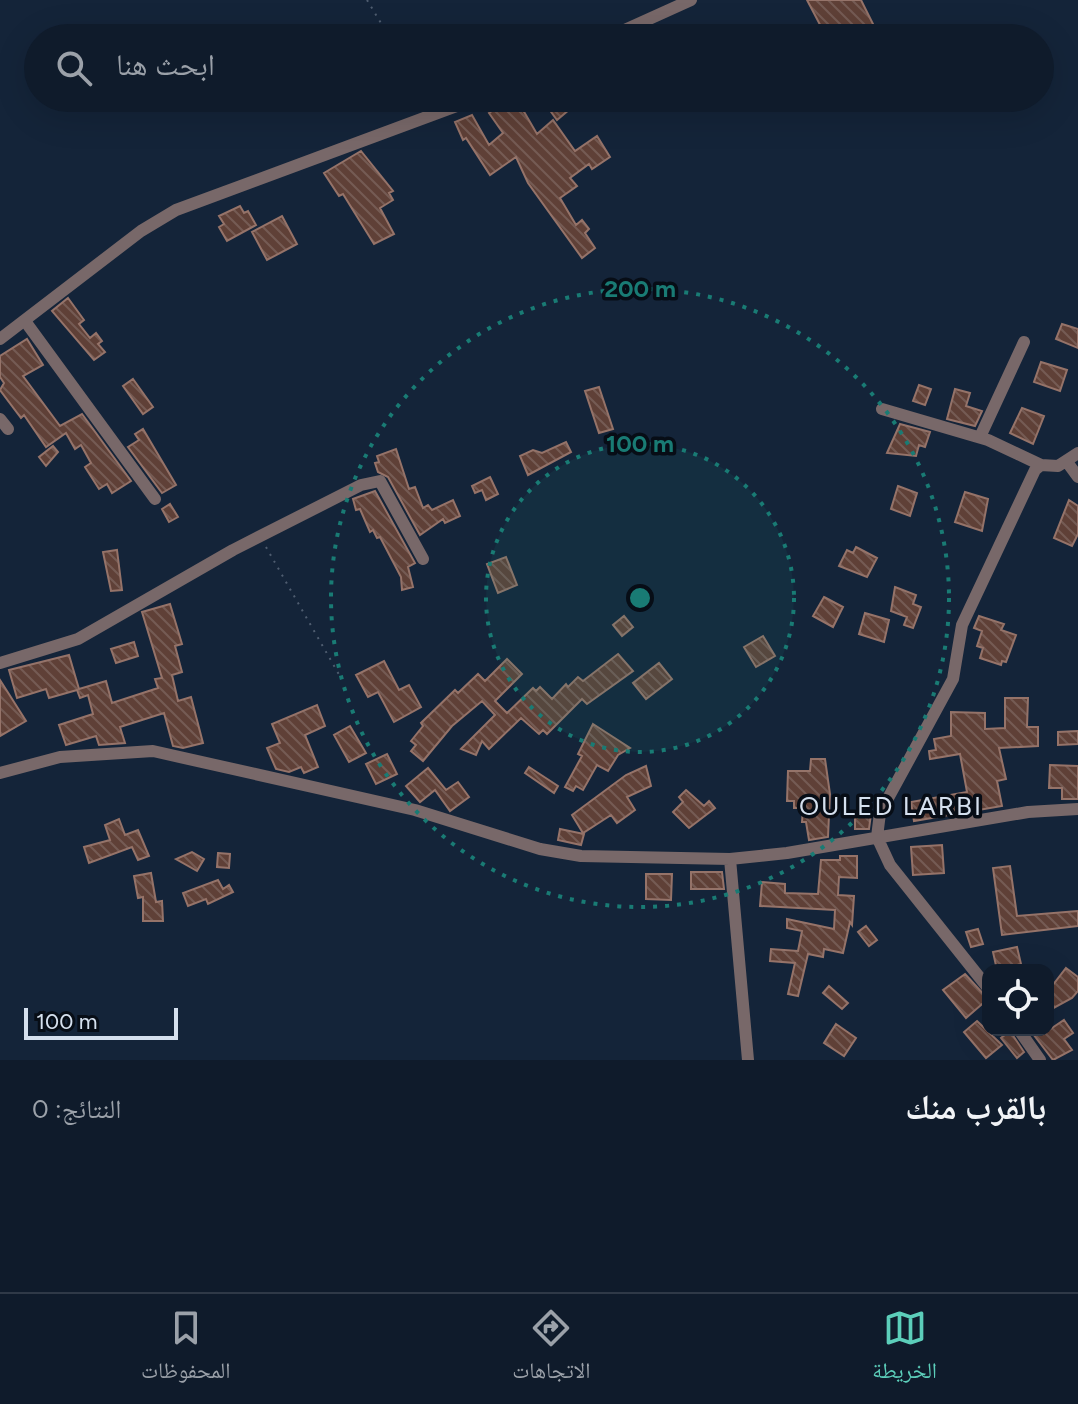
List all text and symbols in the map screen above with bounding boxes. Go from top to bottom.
search box [24,24,1054,112]
icon: search [52,46,96,90]
text: ابحث هنا [116,46,215,83]
text: 200 m [604,274,676,303]
text: 100 m [606,429,674,458]
centre of rings [626,584,654,612]
district label: OULED LARBI [799,790,983,822]
map controls [982,964,1054,1036]
button: locate [982,964,1054,1036]
scale bar [24,1004,178,1040]
text: 100 m [36,1008,97,1035]
text: بالقرب منك [905,1087,1046,1128]
text: النتائج: 0 [32,1093,121,1125]
tab: المحفوظات [141,1306,230,1392]
tab: الاتجاهات [512,1306,590,1392]
tab: الخريطة [872,1306,937,1392]

